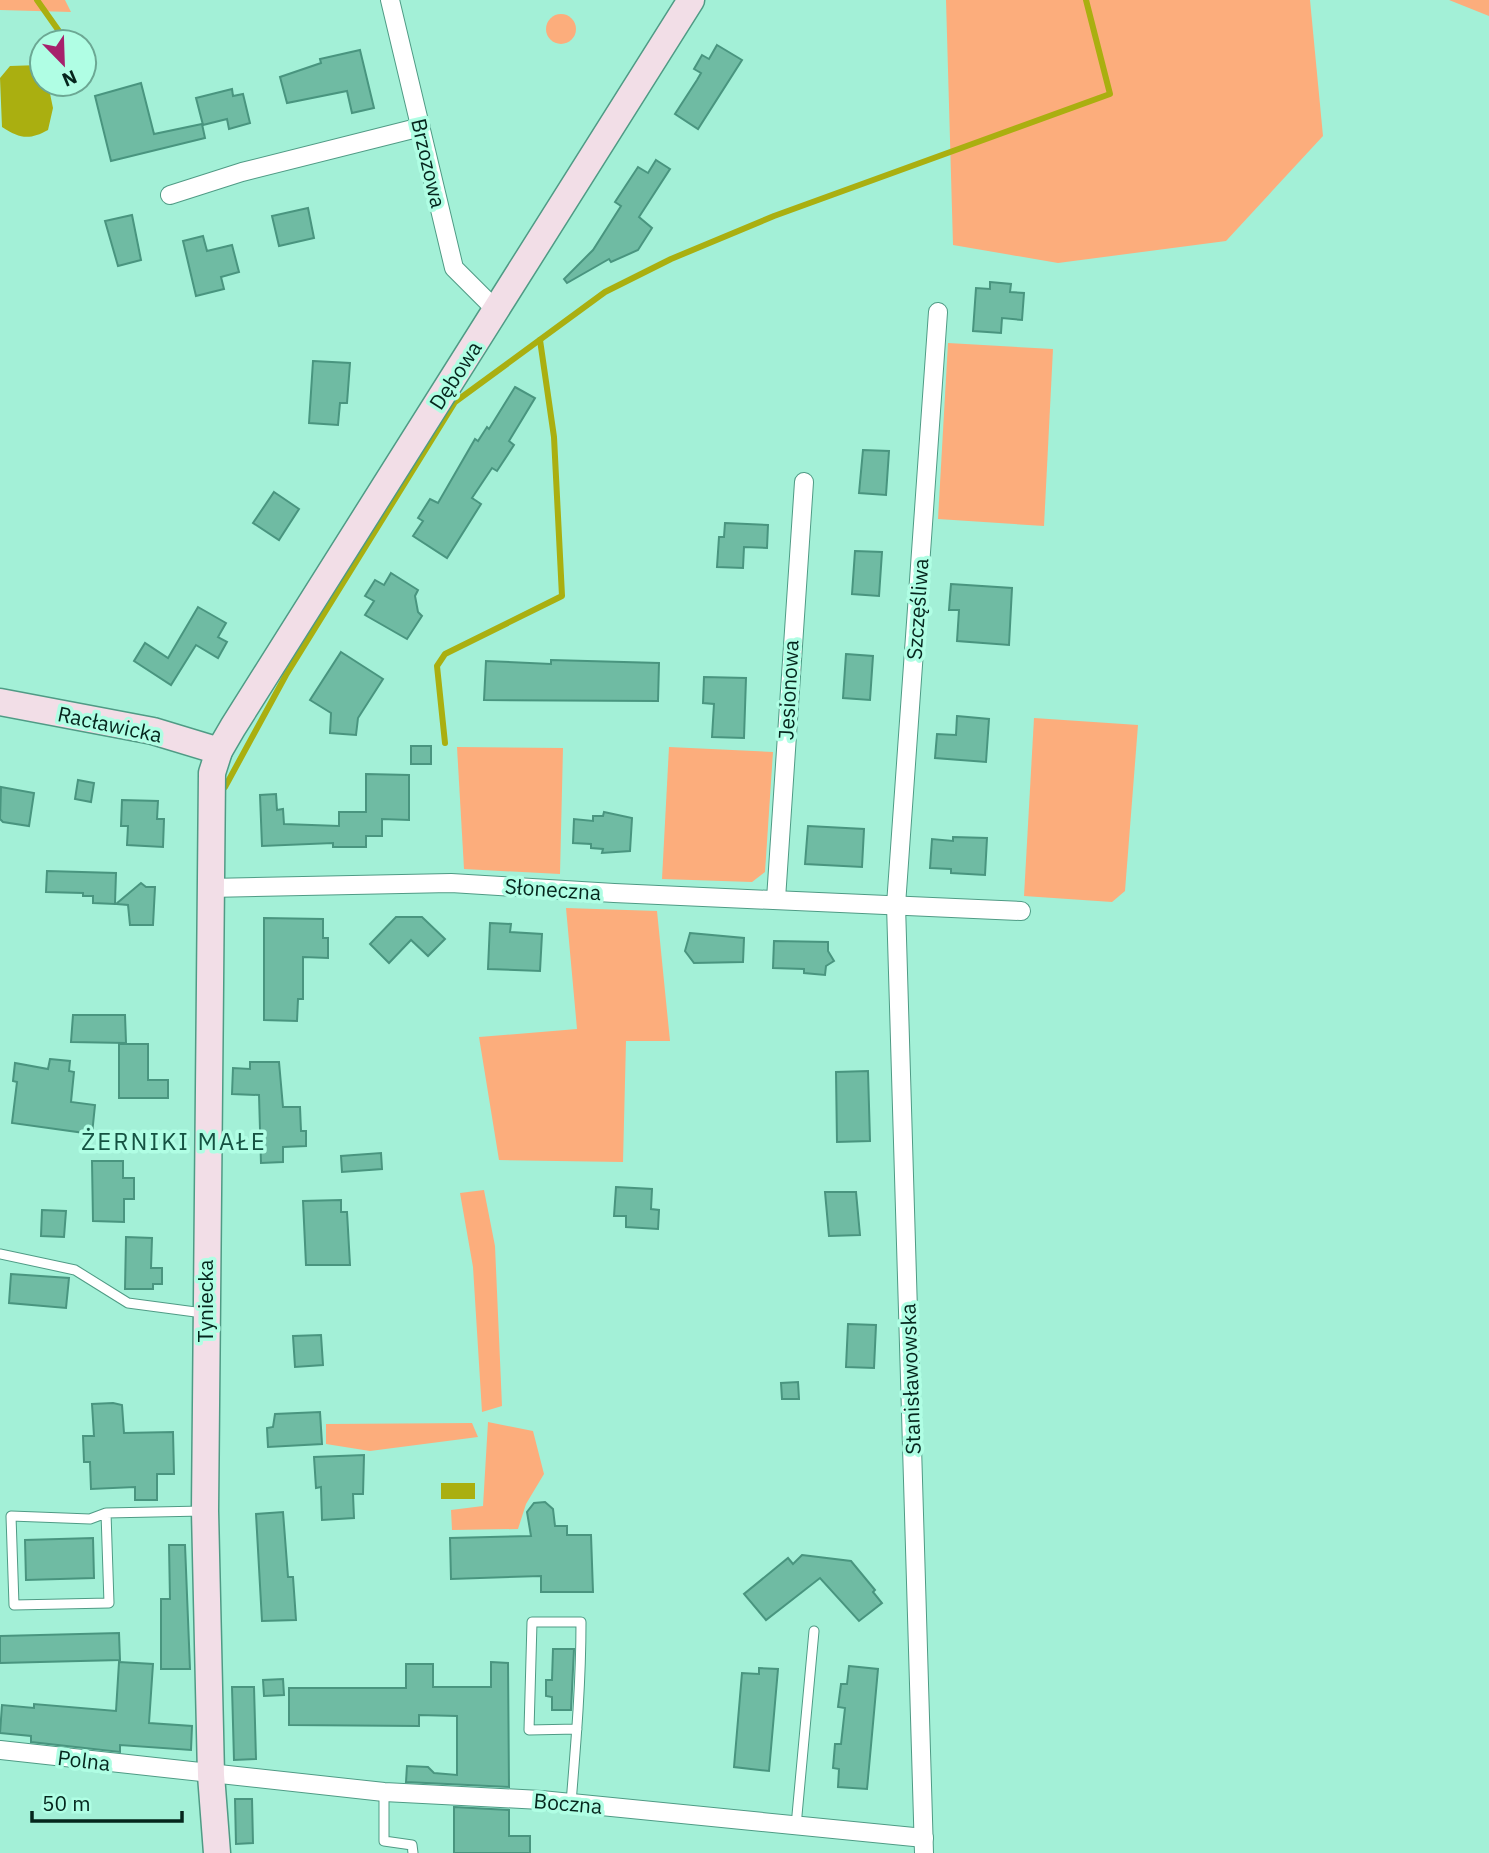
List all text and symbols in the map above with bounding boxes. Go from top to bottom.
north arrow [28,28,98,98]
text: N [59,65,81,92]
street label: Brzozowa [405,116,453,210]
street label: Dębowa [422,335,488,415]
street label: Szczęśliwa [899,557,935,661]
street label: Jesionowa [771,639,805,741]
street label: Racławicka [55,699,165,749]
street label: Słoneczna [504,872,602,906]
district label: ŻERNIKI MAŁE [81,1125,267,1157]
street label: Tyniecka [191,1259,219,1343]
street label: Stanisławowska [893,1303,927,1455]
street label: Polna [56,1743,112,1777]
scale bar [32,1780,182,1824]
street label: Boczna [532,1786,604,1820]
text: 50 m [42,1789,91,1817]

